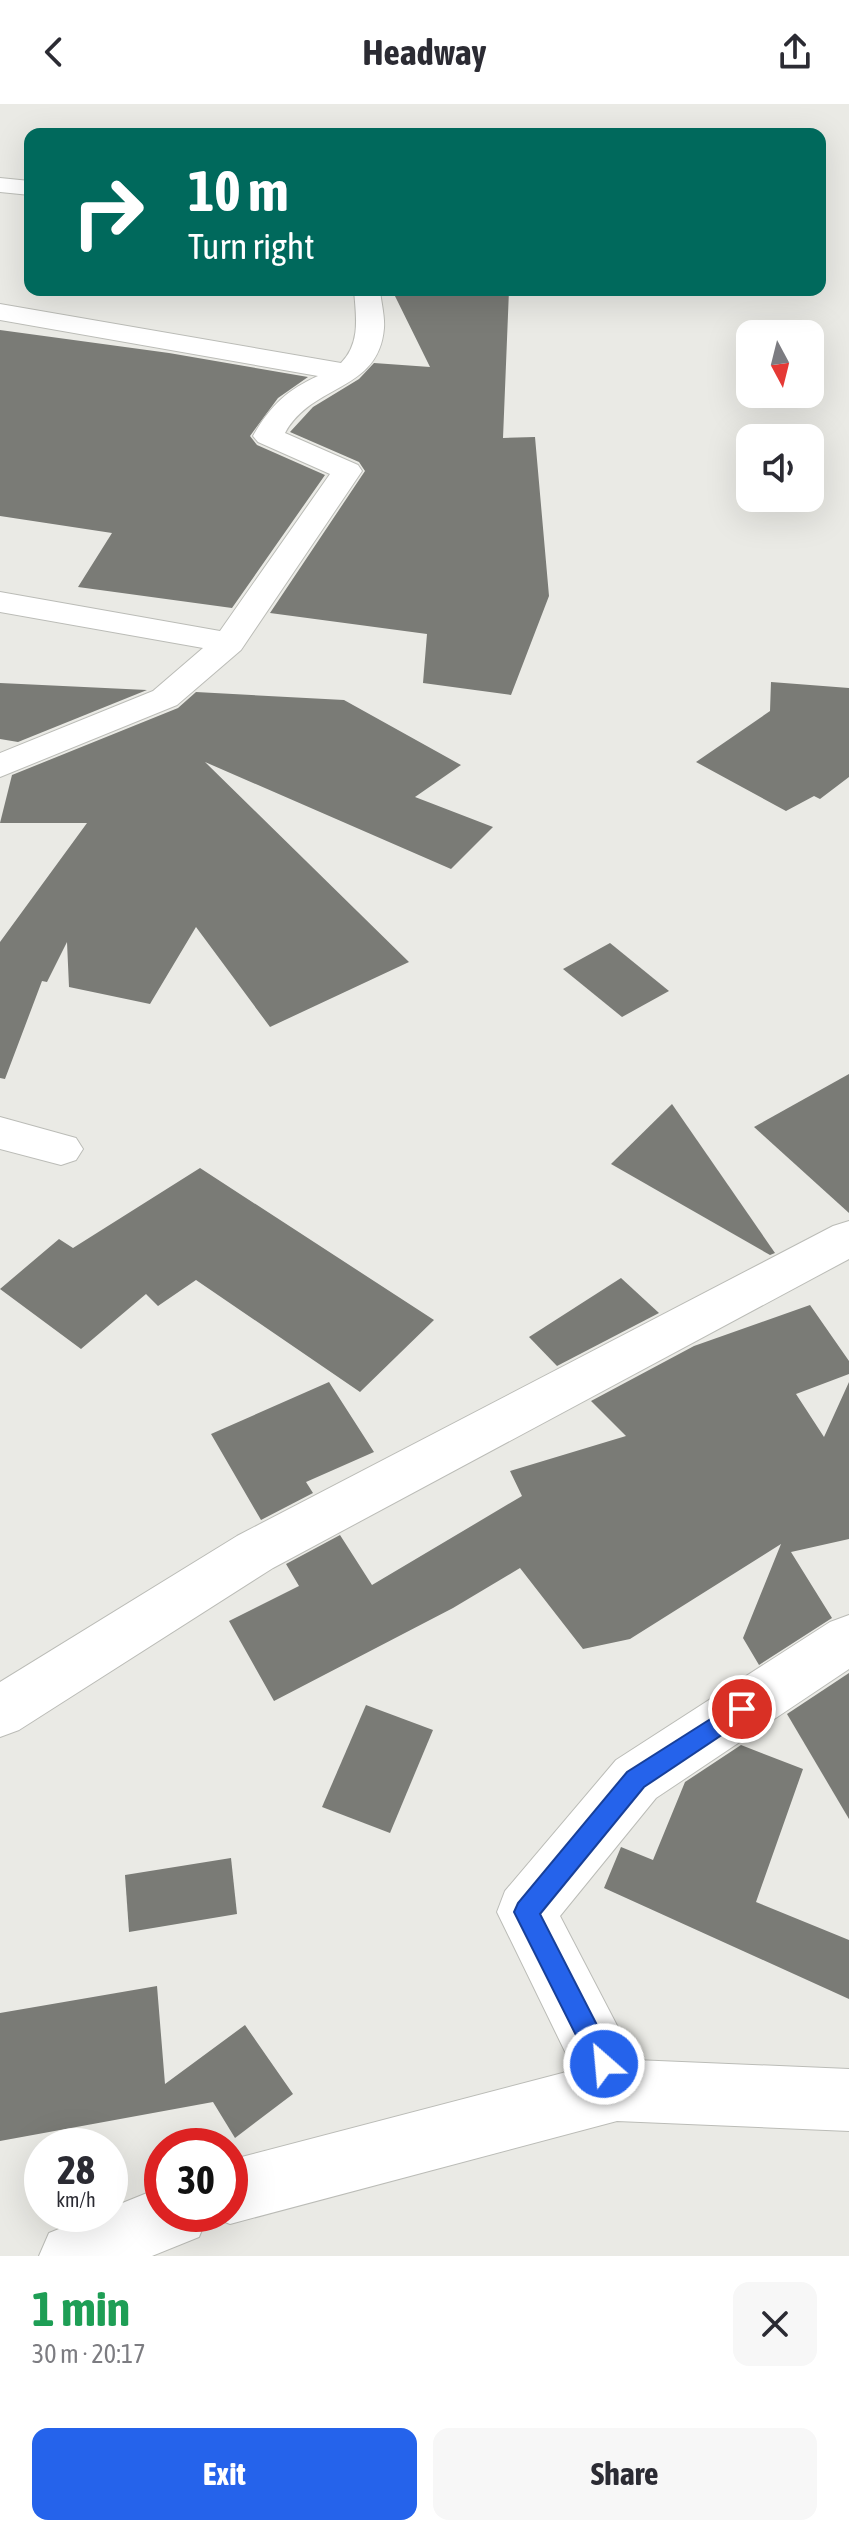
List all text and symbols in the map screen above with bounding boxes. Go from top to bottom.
icon: back [32,30,76,74]
icon: share [773,30,817,74]
text: Headway [363,31,486,73]
text: 10 m [188,159,289,223]
icon: right [56,160,160,264]
text: Turn right [188,225,315,267]
north arrow [736,320,824,408]
map controls [736,320,824,512]
button: sound [736,424,824,512]
pin [708,1675,776,1743]
icon: arrive [720,1687,764,1731]
position arrow [562,2022,646,2106]
speed limit sign: 30 [144,2128,248,2232]
text: 28 [57,2147,95,2192]
text: km/h [56,2188,96,2211]
text: 1 min [32,2281,130,2336]
button: close [733,2282,817,2366]
text: 30 m · 20:17 [32,2339,145,2369]
button: Exit [32,2428,417,2520]
button: Share [433,2428,817,2520]

